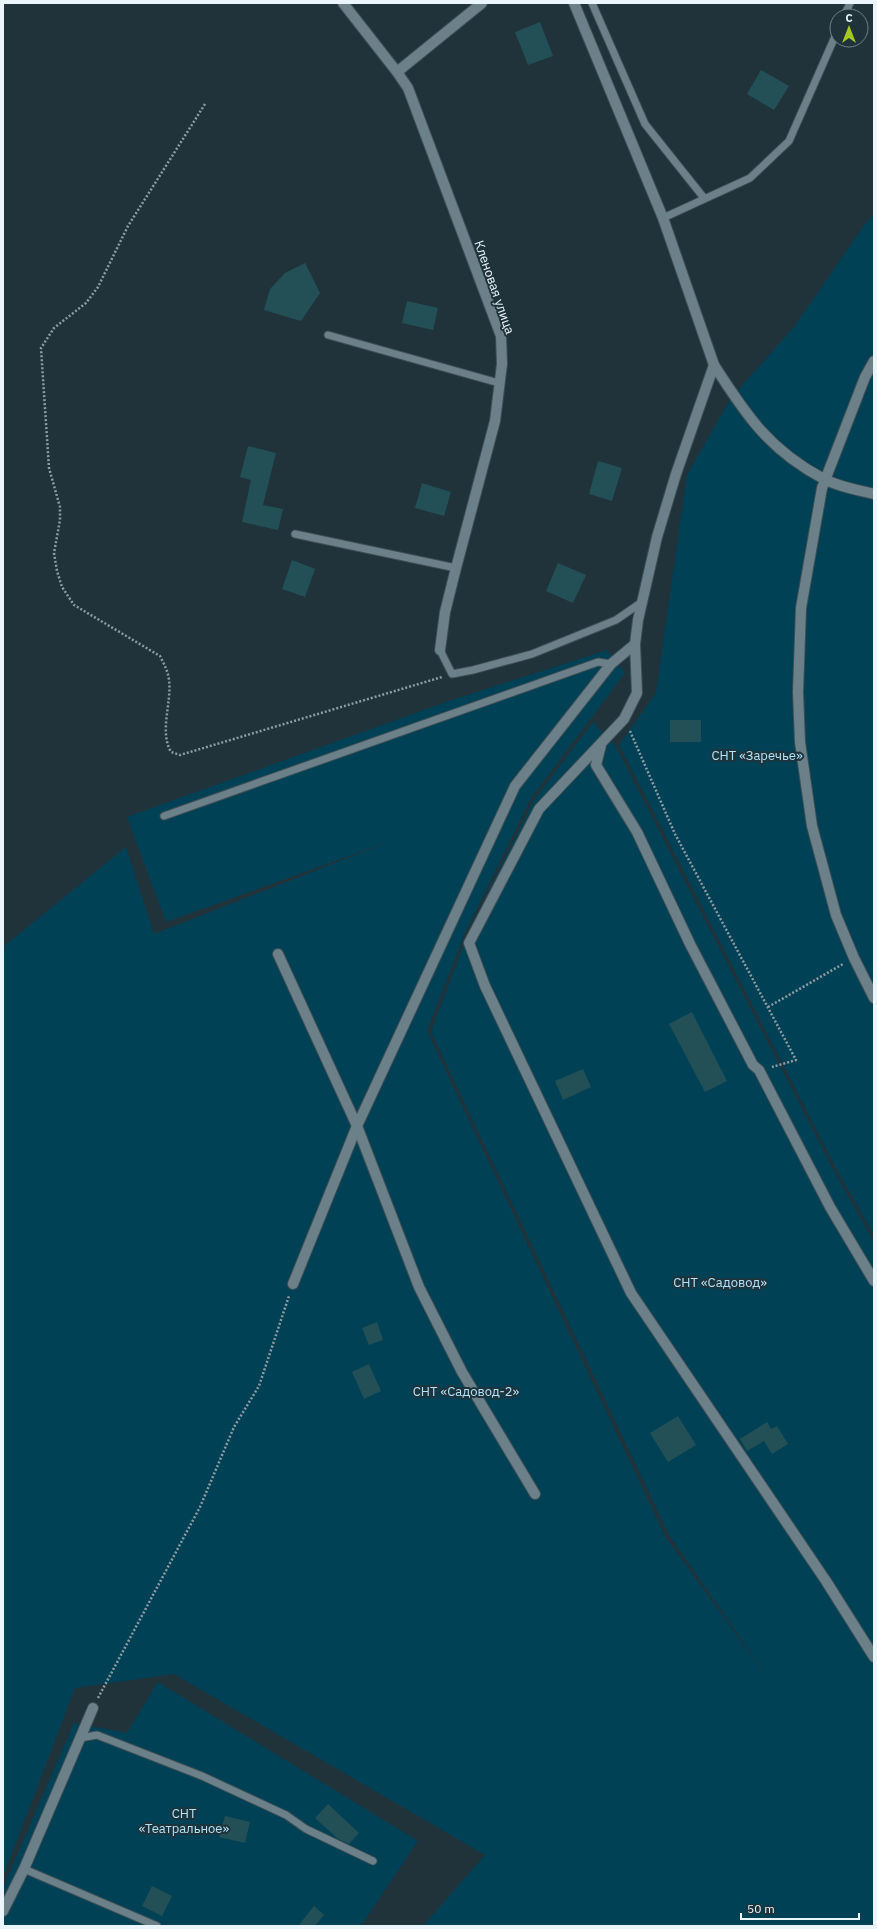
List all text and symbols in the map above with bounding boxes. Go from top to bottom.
north arrow [829,8,869,48]
text: С [845,11,853,25]
street label: Кленовая улица [470,238,519,336]
park label: СНТ «Заречье» [711,747,803,764]
park label: СНТ «Садовод» [673,1274,767,1291]
park label: СНТ «Садовод-2» [413,1383,520,1400]
park label: СНТ «Театральное» [139,1805,229,1837]
scale bar [741,1895,859,1921]
text: 50 m [747,1901,775,1916]

